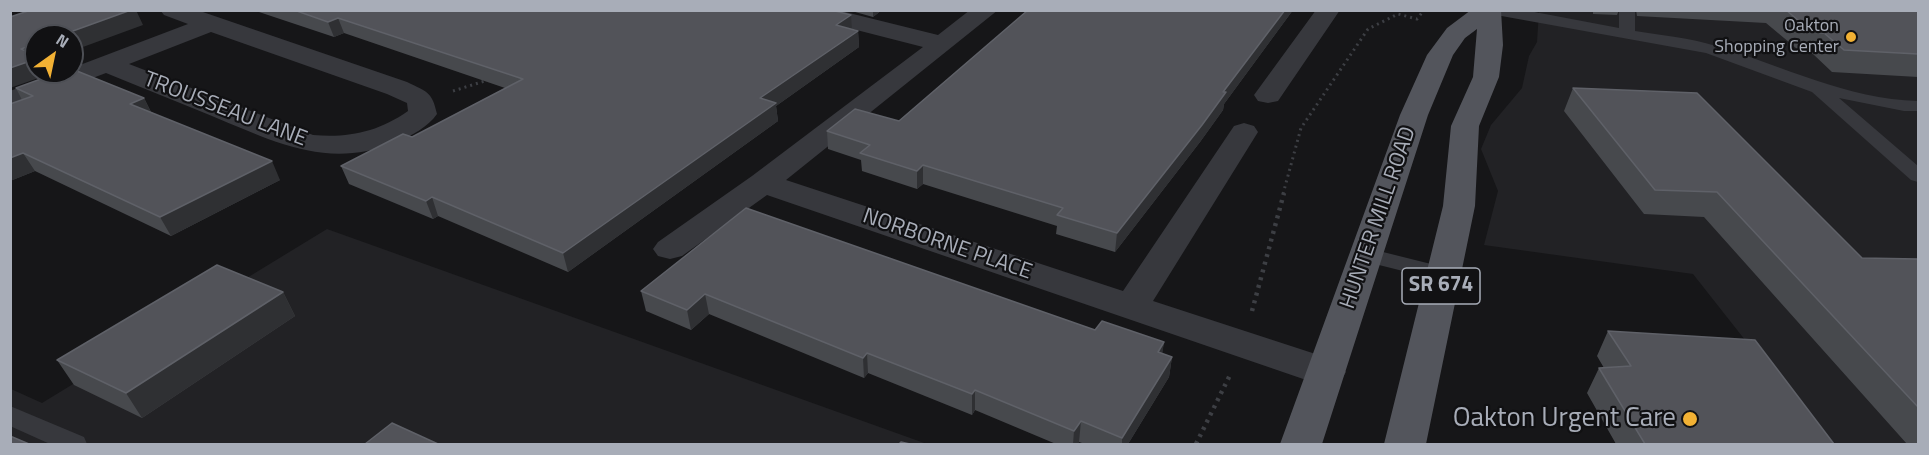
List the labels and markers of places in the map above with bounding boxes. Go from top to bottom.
place label: Oakton Shopping Center [1714,16,1839,58]
marker: Oakton Shopping Center [1844,30,1858,44]
place label: Oakton Urgent Care [1453,403,1676,435]
marker: Oakton Urgent Care [1681,410,1699,428]

